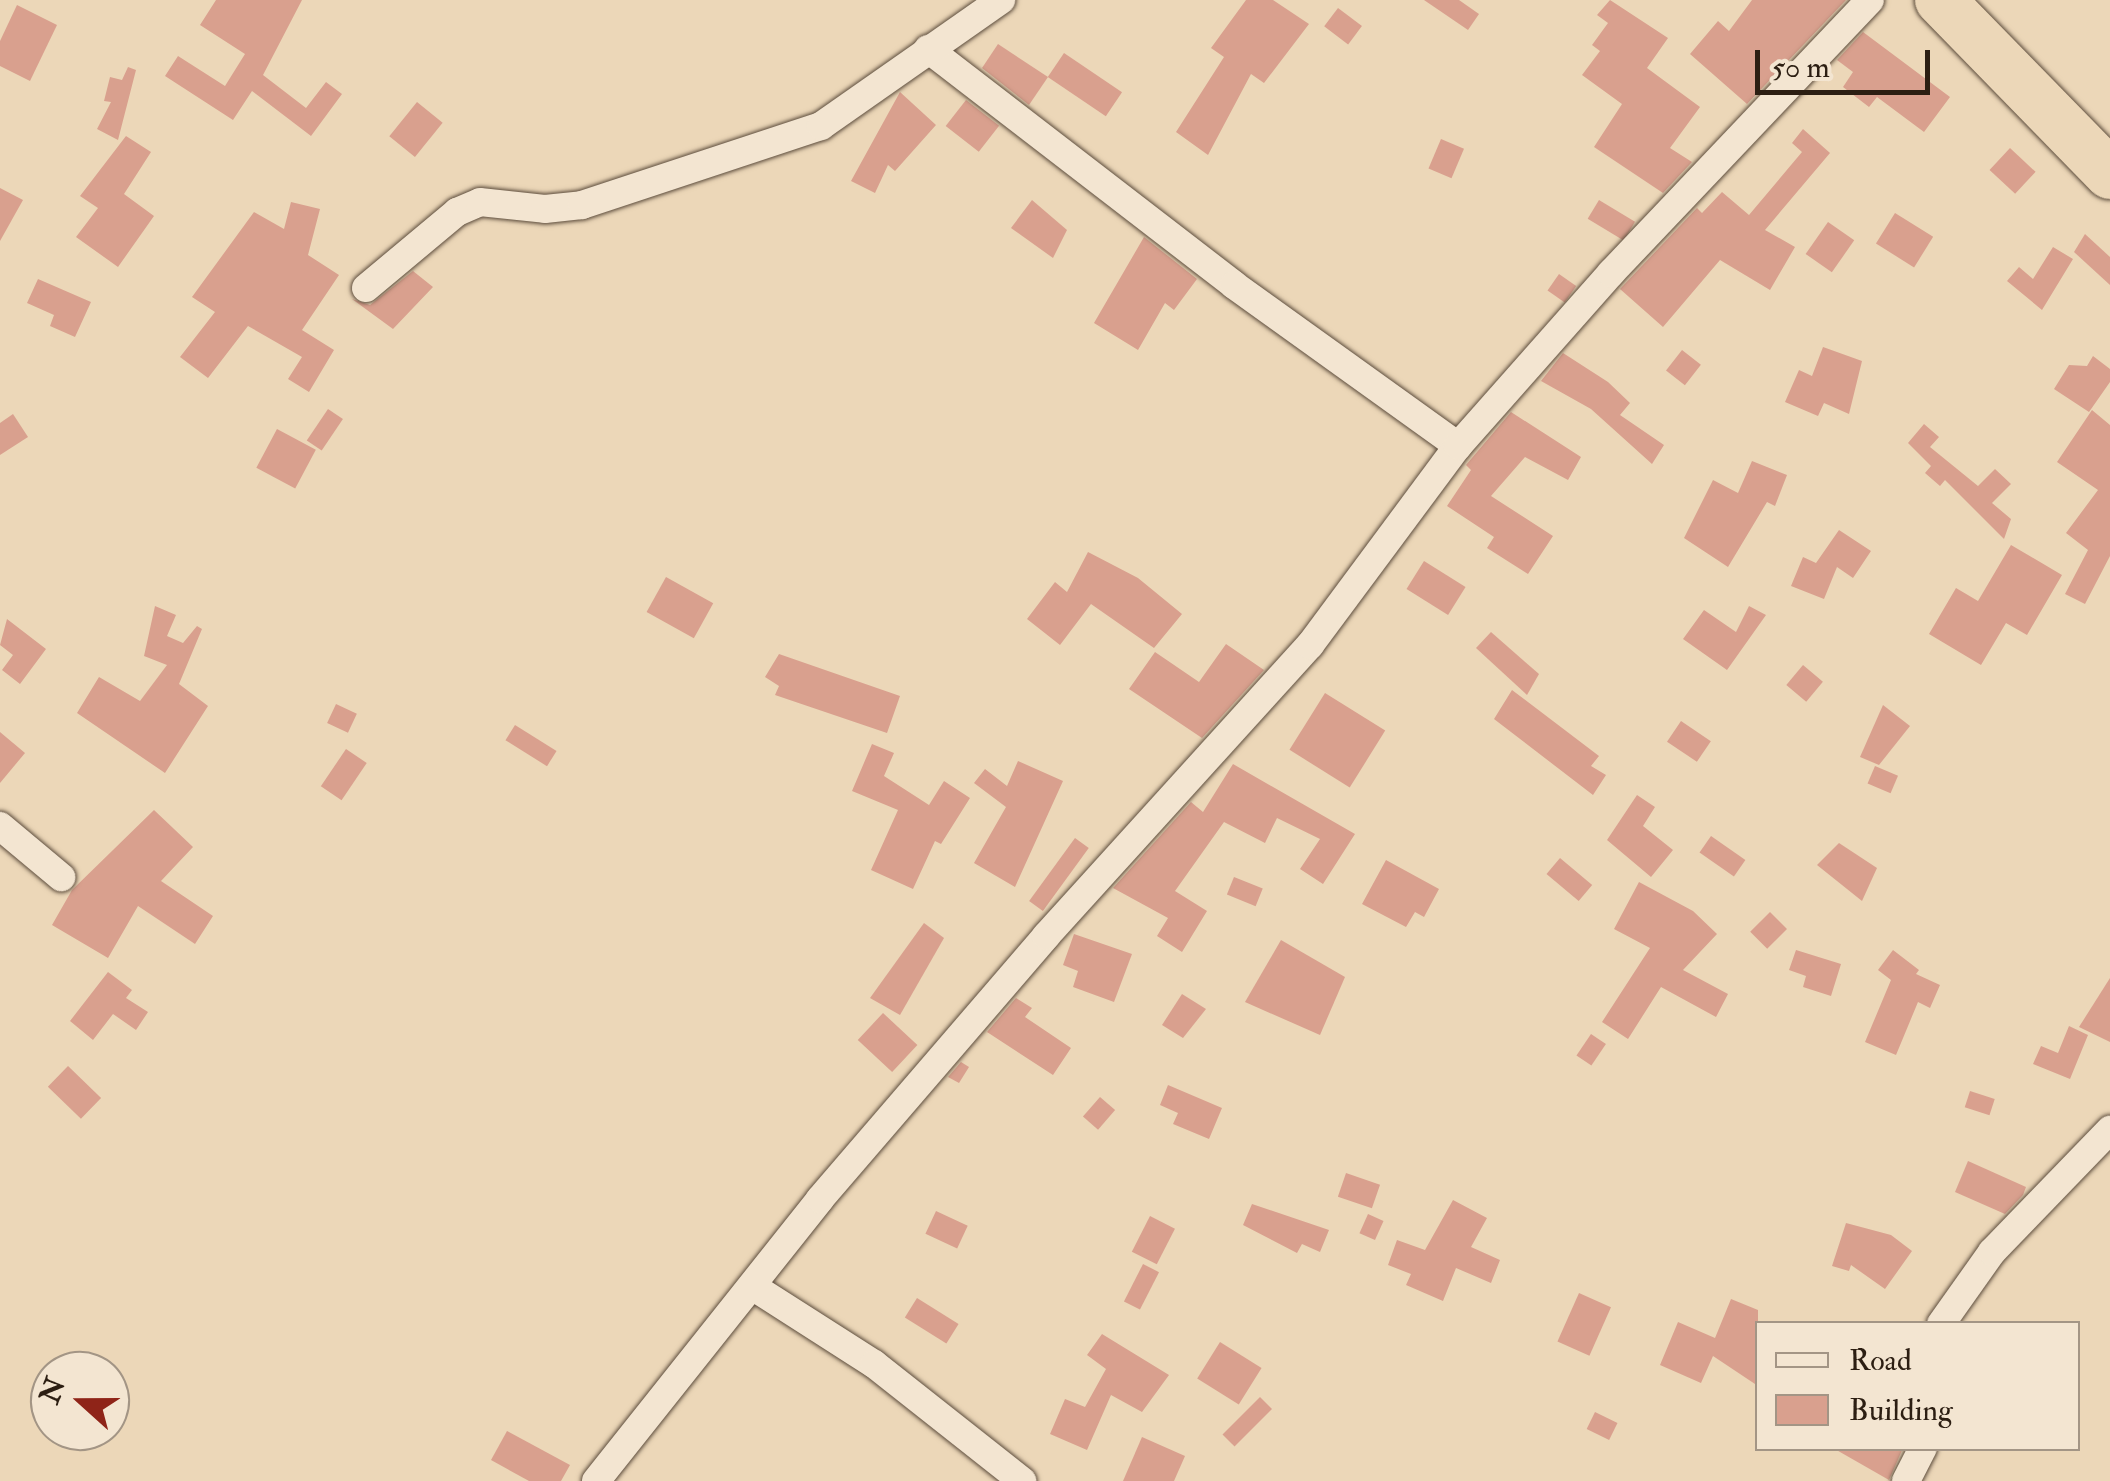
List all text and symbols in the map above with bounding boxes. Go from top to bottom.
scale bar [1760,30,1935,92]
text: 50 m [1772,49,1830,86]
legend [1755,1321,2080,1451]
text: Road [1849,1342,1912,1379]
north arrow [30,1351,130,1451]
text: N [33,1373,74,1409]
text: Building [1849,1392,1953,1429]

